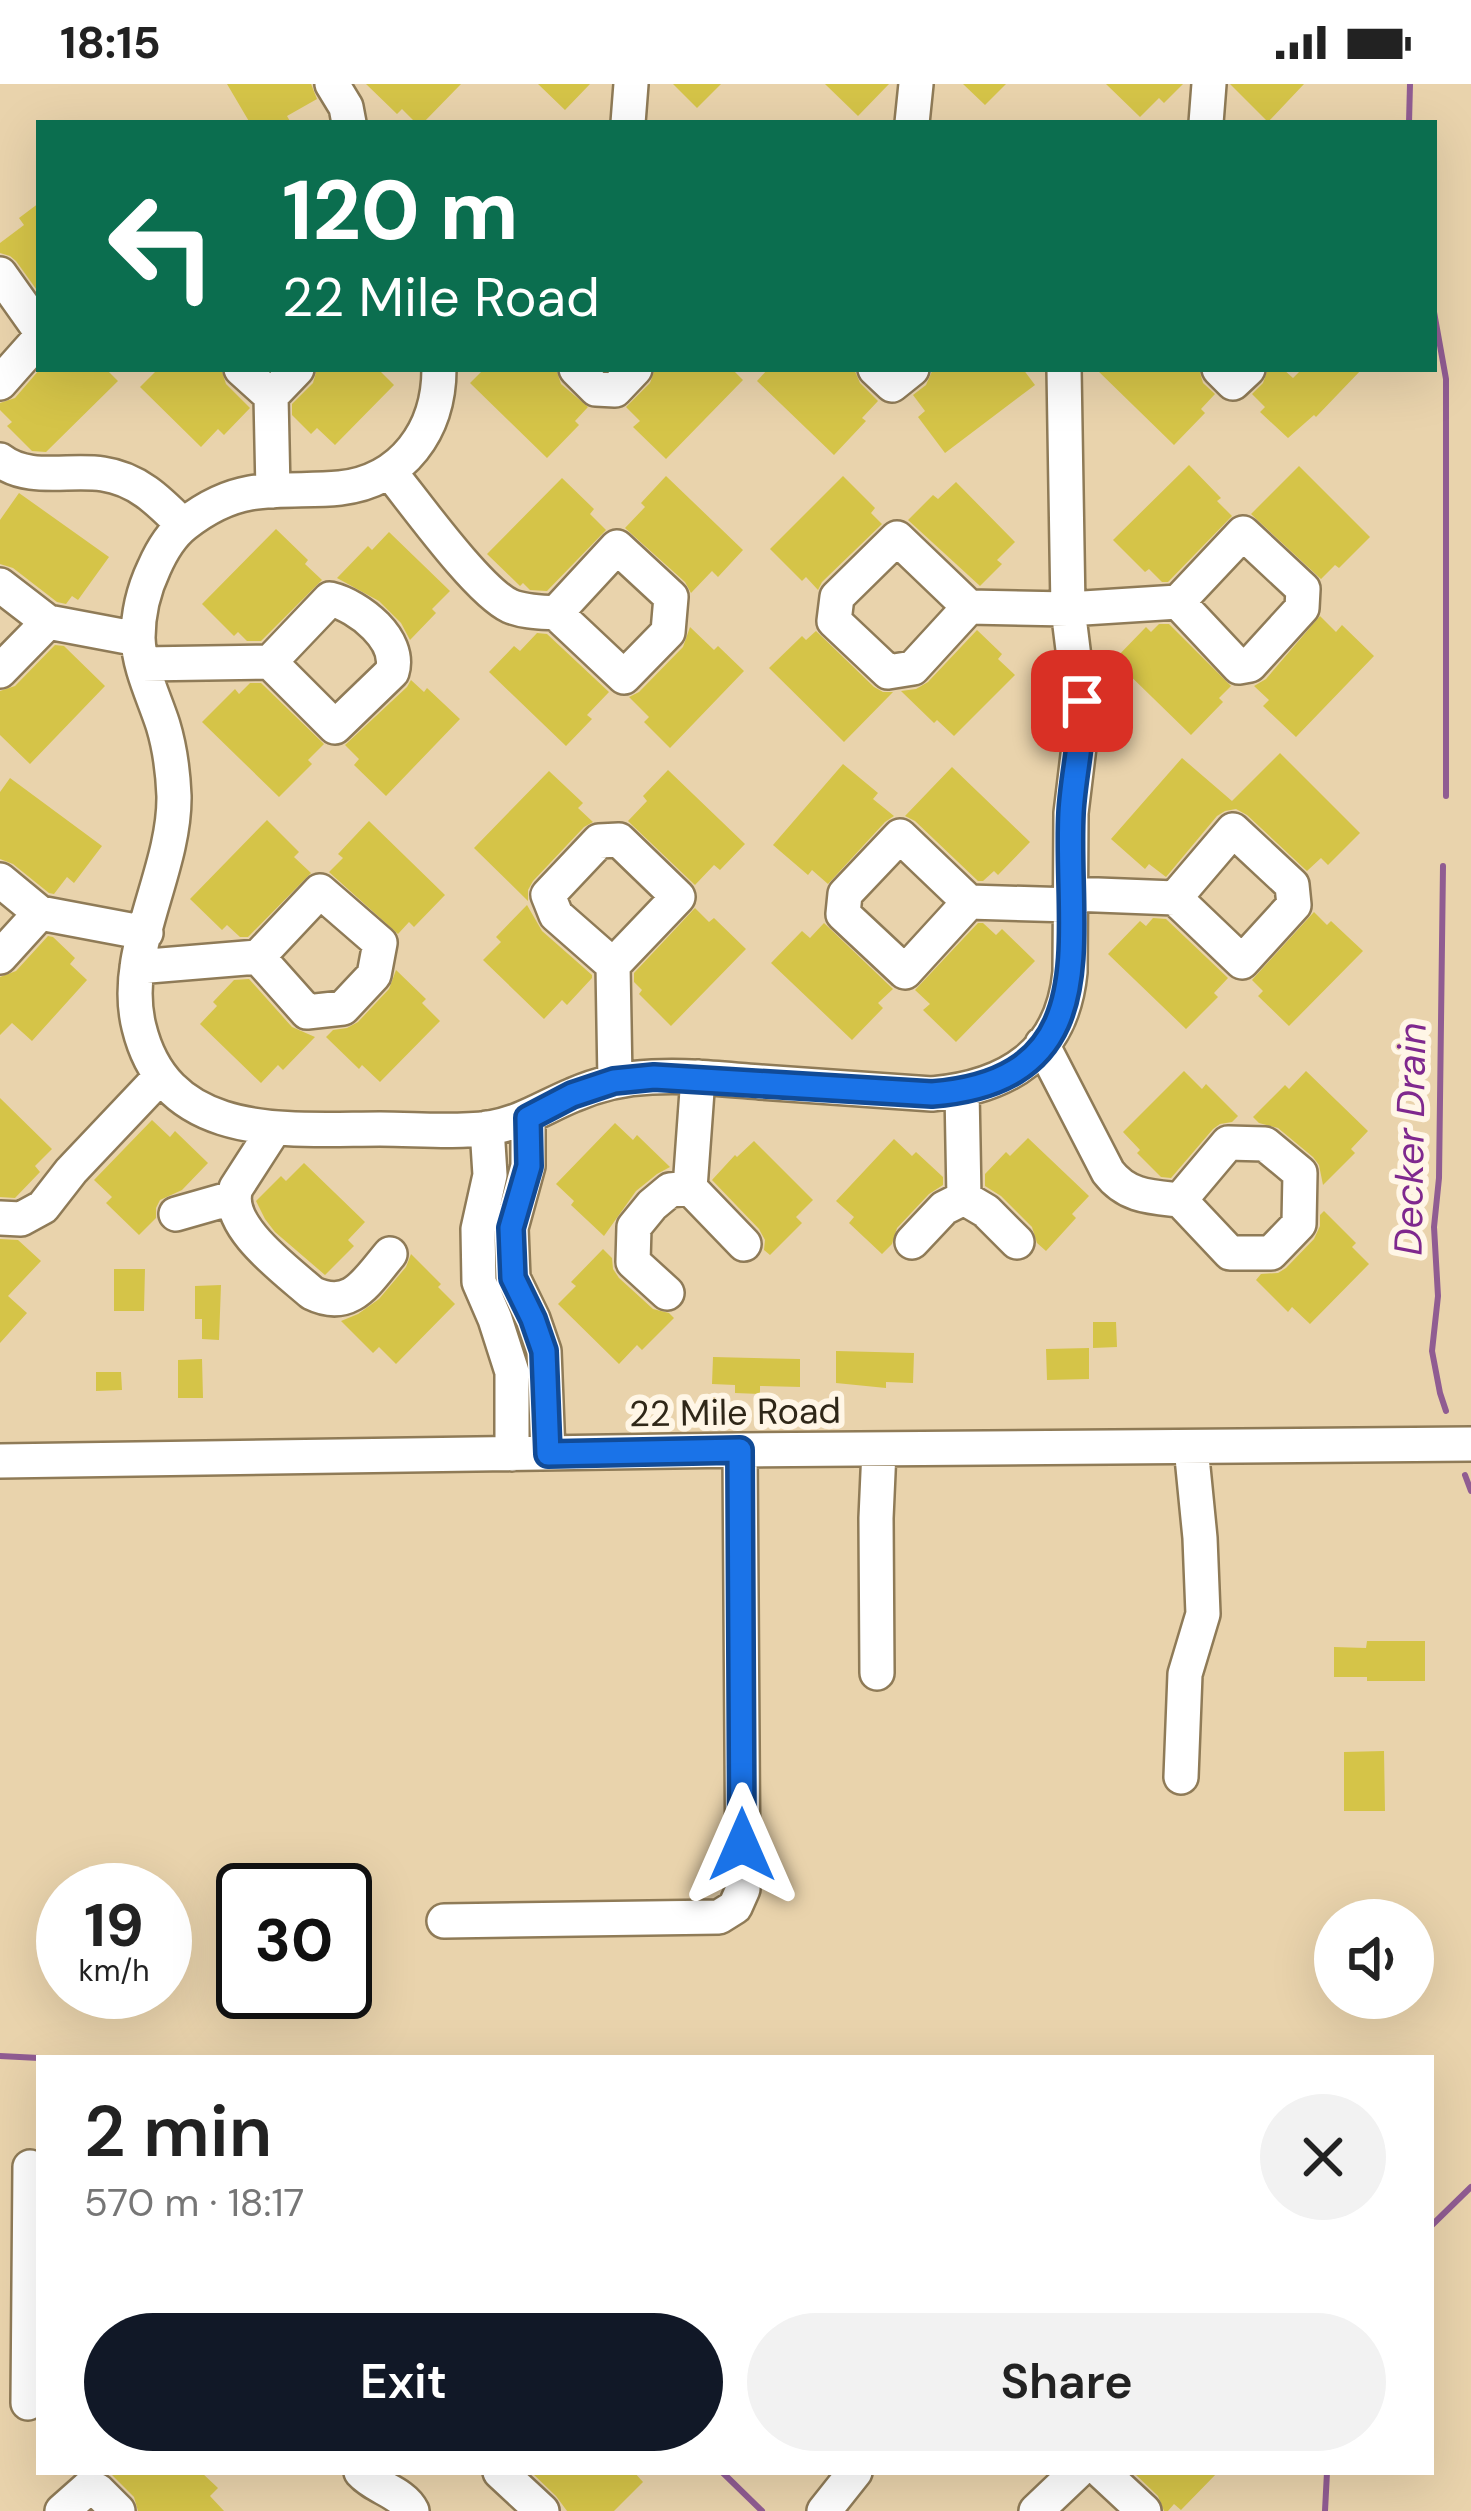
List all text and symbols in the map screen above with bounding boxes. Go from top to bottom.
text: 18:15 [60,13,161,72]
text: 120 m [282,156,519,265]
icon: left [84,168,240,324]
text: 22 Mile Road [282,262,600,333]
pin [1031,650,1133,752]
icon: arrive [1049,668,1115,734]
water label: Decker Drain [1382,1022,1438,1256]
street label: 22 Mile Road [629,1387,841,1437]
position arrow [679,1782,805,1908]
speed limit sign: 30 [216,1863,372,2019]
text: 19 [84,1886,144,1965]
map controls [1314,1899,1434,2019]
button: sound [1314,1899,1434,2019]
text: km/h [79,1951,149,1990]
text: 2 min [84,2085,272,2178]
button: close [1260,2094,1386,2220]
text: 570 m · 18:17 [84,2177,304,2228]
button: Exit [84,2313,723,2451]
button: Share [747,2313,1386,2451]

